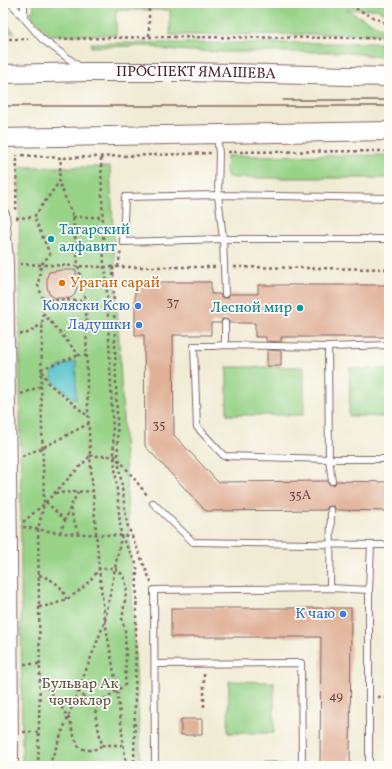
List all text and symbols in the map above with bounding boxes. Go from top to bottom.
street label: ПРОСПЕКТ ЯМАШЕВА [116,61,277,85]
place label: Татарский алфавит [59,220,130,258]
marker: Татарский алфавит [46,234,56,244]
place label: Ураган сарай [70,273,160,294]
marker: Ураган сарай [57,278,67,288]
house number: 37 [167,294,179,312]
place label: Коляски Ксю [42,296,130,317]
place label: Лесной мир [211,298,292,319]
marker: Коляски Ксю [133,301,143,311]
marker: Лесной мир [295,303,305,313]
place label: Ладушки [67,315,131,336]
marker: Ладушки [134,320,144,330]
house number: 35 [153,417,165,435]
house number: 35А [289,487,311,505]
place label: К чаю [295,604,335,625]
marker: К чаю [338,609,348,619]
park label: Бульвар Ак чәчәкләр [41,674,119,712]
house number: 49 [329,688,343,706]

